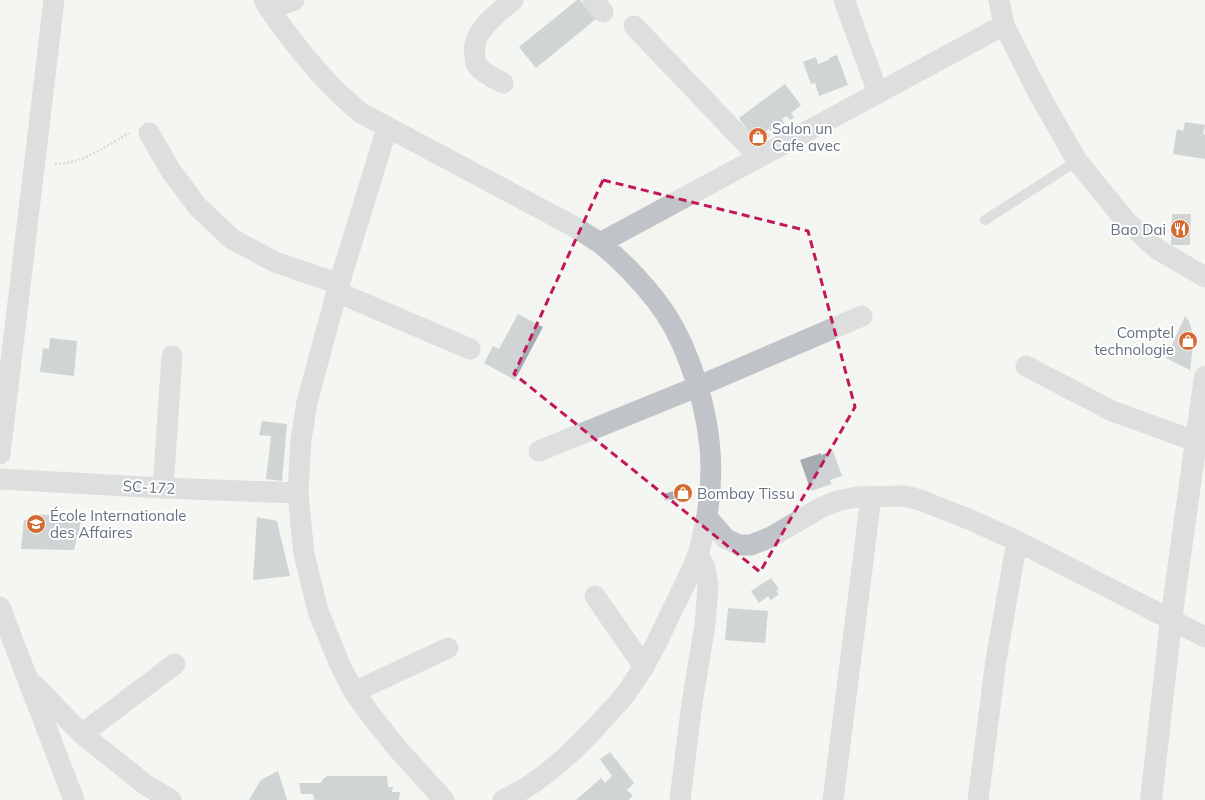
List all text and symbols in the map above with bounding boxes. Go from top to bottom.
place label: Salon un Cafe avec [772,119,840,155]
shop icon: Salon un Cafe avec [747,126,769,148]
restaurant icon: Bao Dai [1169,218,1191,240]
place label: Bao Dai [1111,220,1166,239]
place label: Comptel technologie [1094,323,1174,359]
shop icon: Comptel technologie [1177,330,1199,352]
street label: SC-172 [122,476,176,498]
shop icon: Bombay Tissu [672,482,694,504]
place label: Bombay Tissu [697,484,795,503]
place label: École Internationale des Affaires [50,506,186,542]
school or university icon: École Internationale des Affaires [25,513,47,535]

